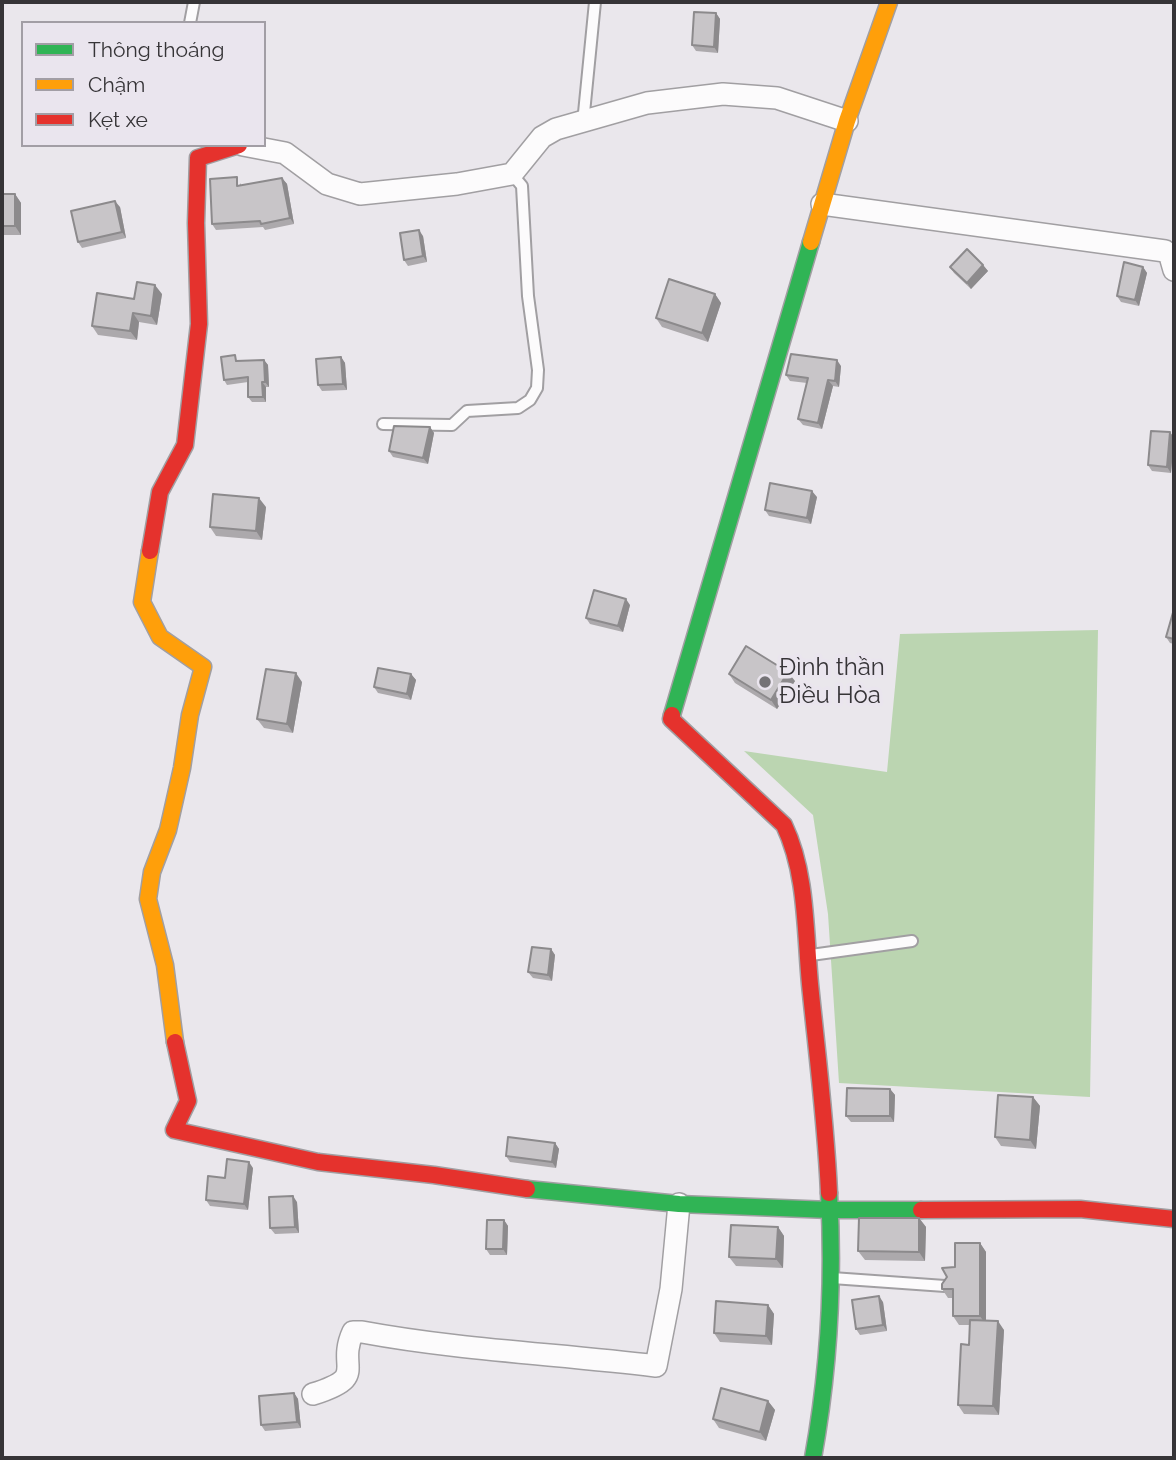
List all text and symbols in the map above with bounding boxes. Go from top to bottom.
legend [21,21,266,147]
text: Thông thoáng [88,37,225,62]
text: Chậm [88,72,145,97]
text: Kẹt xe [88,107,148,132]
place label: Đình thần Điều Hòa [779,654,885,710]
marker: Đình thần Điều Hòa [757,674,773,690]

